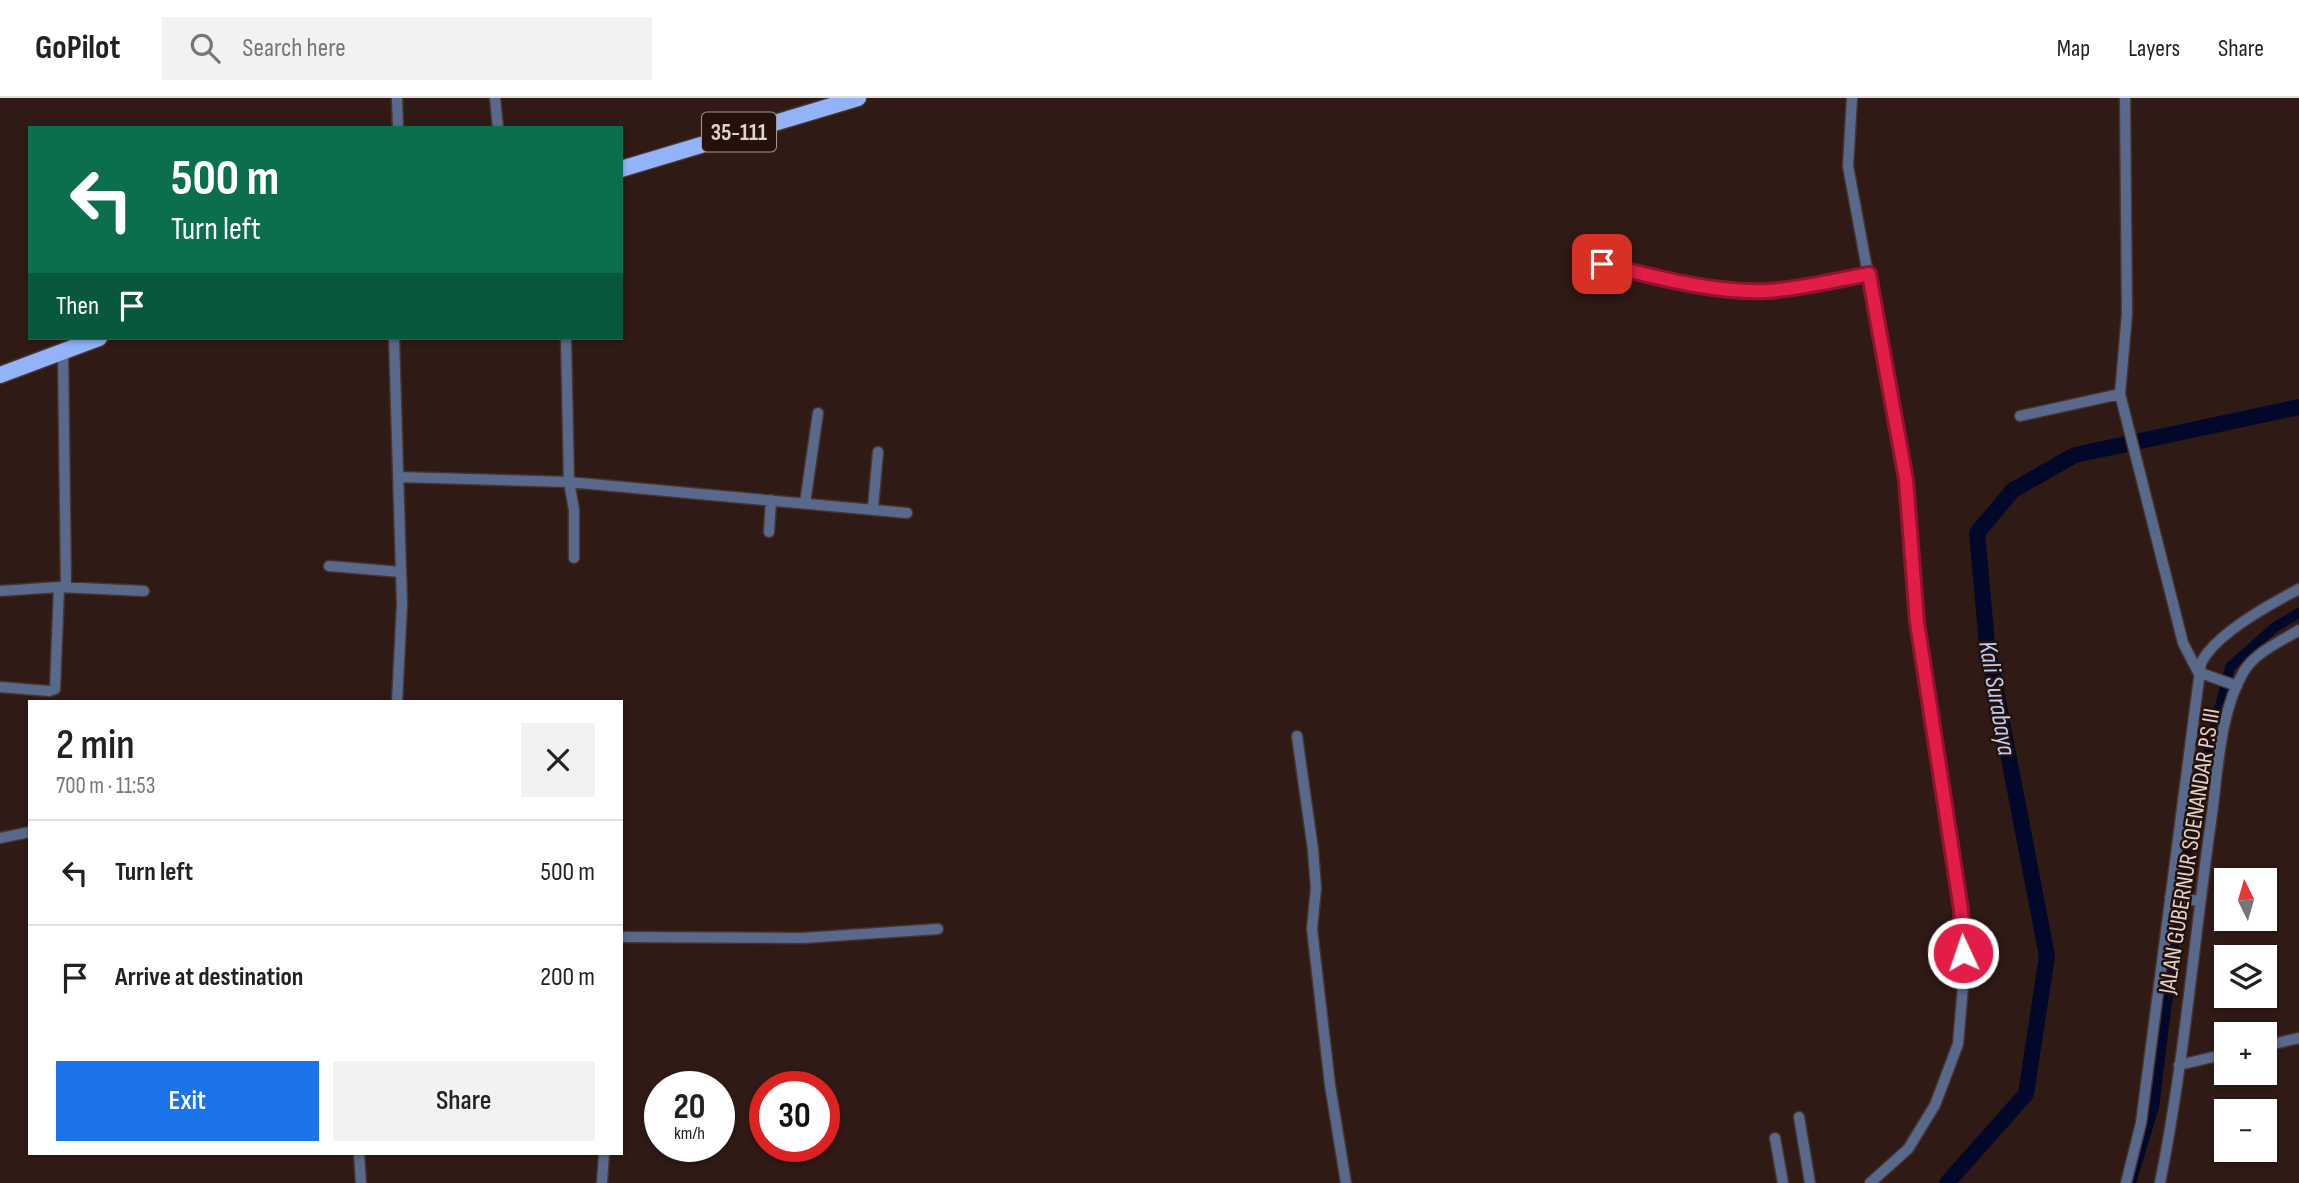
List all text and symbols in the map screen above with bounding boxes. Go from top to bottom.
search box [162,17,652,80]
text: GoPilot [35,28,120,68]
icon: search [186,29,224,67]
text: Search here [242,33,346,64]
text: Map [2057,34,2090,63]
text: Layers [2128,34,2180,63]
text: Share [2218,34,2264,63]
road number: 35-111 [702,112,776,152]
text: 500 m [171,150,279,209]
icon: left [56,154,147,245]
text: Turn left [171,210,261,249]
pin [1572,234,1632,294]
icon: arrive [1583,245,1621,283]
icon: arrive [113,287,151,325]
text: Then [56,291,99,322]
water label: Kali Surabaya [1971,639,2022,758]
street label: JALAN GUBERNUR SOENANDAR P.S III [2152,706,2226,997]
text: 2 min [56,720,135,771]
button: close [521,723,595,797]
text: 700 m · 11:53 [56,772,155,800]
icon: left [56,854,94,892]
text: Turn left [115,857,193,888]
text: 500 m [541,857,595,888]
north arrow [2214,868,2277,931]
map controls [2214,868,2277,1162]
position arrow [1926,916,2000,990]
button: layers [2214,945,2277,1008]
icon: arrive [56,959,94,997]
text: Arrive at destination [115,962,303,993]
text: 200 m [540,962,595,993]
button: + [2214,1022,2277,1085]
button: Exit [56,1061,319,1141]
button: Share [333,1061,595,1141]
speed limit sign: 30 [749,1071,840,1162]
text: 20 [674,1086,706,1129]
button: − [2214,1099,2277,1162]
text: km/h [674,1123,705,1144]

